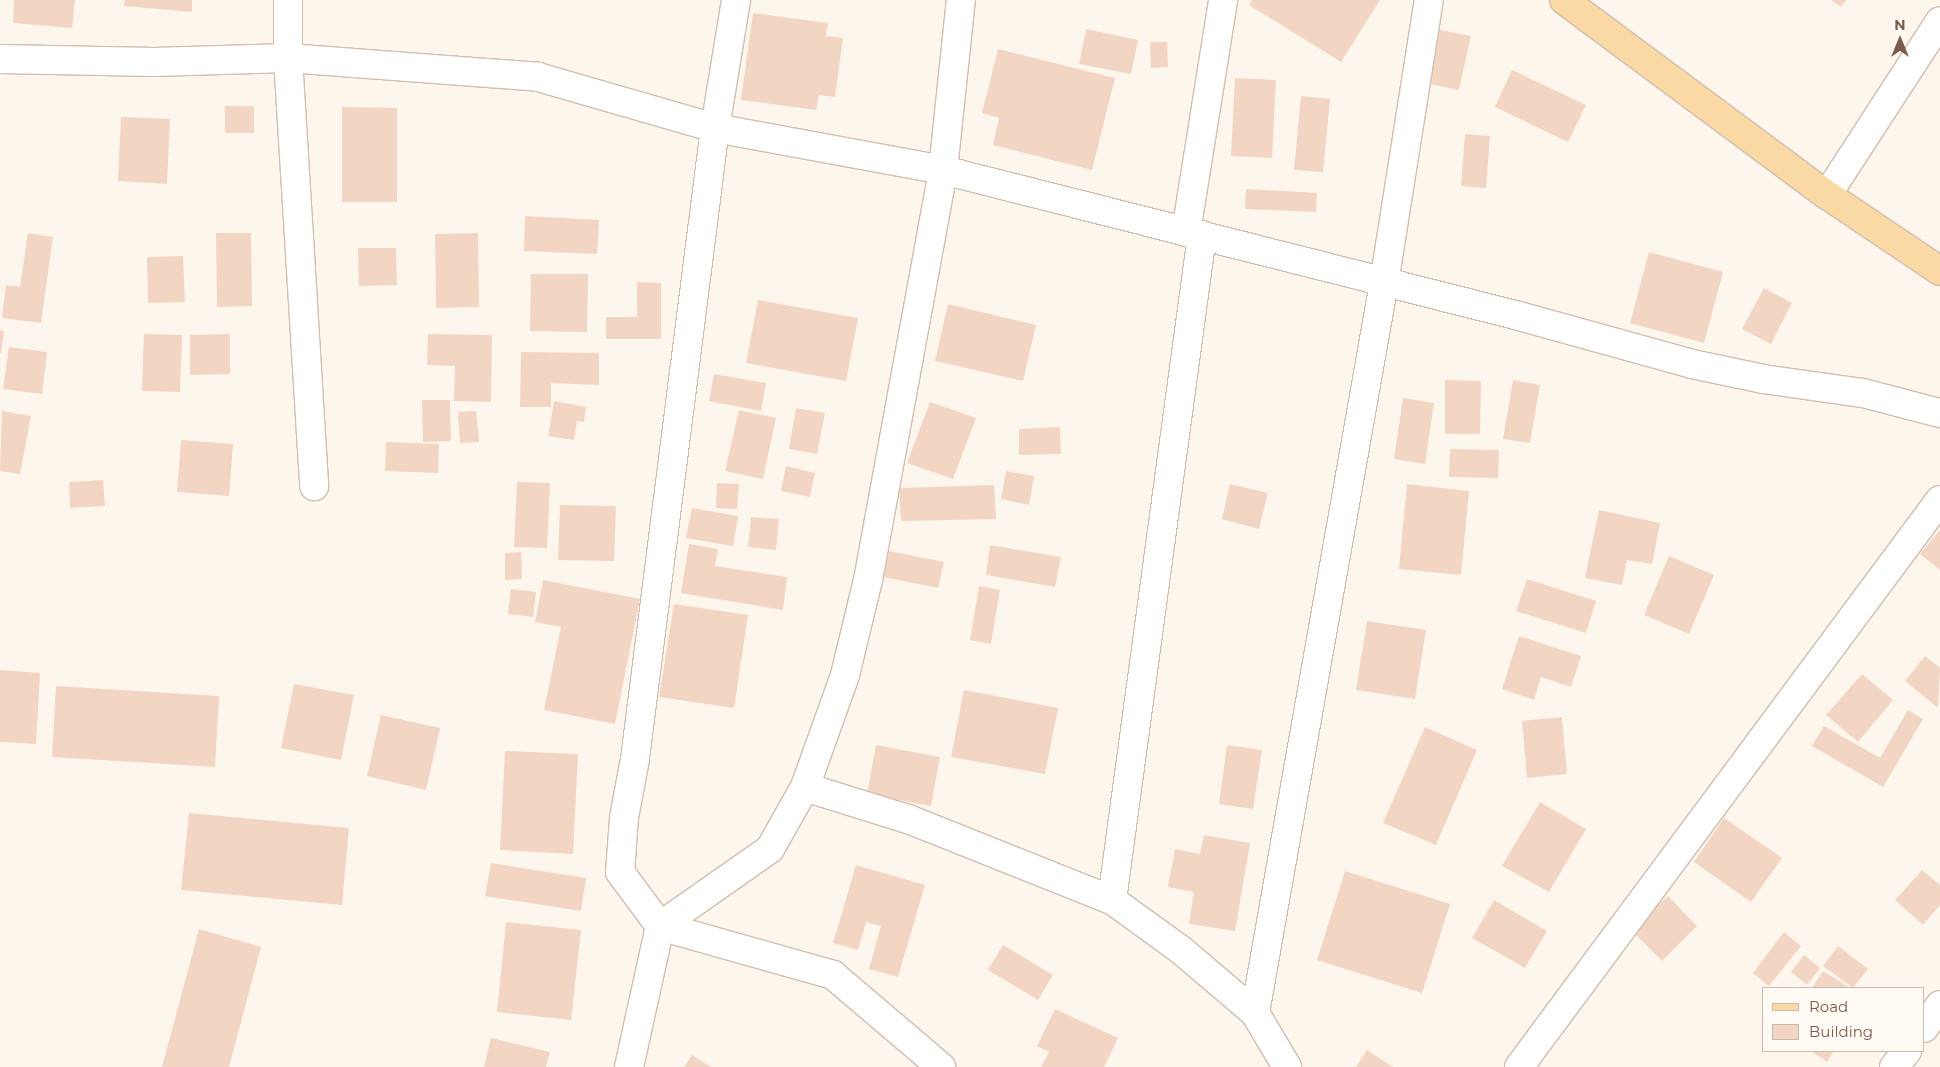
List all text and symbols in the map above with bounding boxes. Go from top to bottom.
north arrow [1875,15,1925,65]
text: N [1894,16,1906,34]
legend [1762,987,1925,1052]
text: Road [1809,997,1848,1016]
text: Building [1809,1022,1873,1041]

